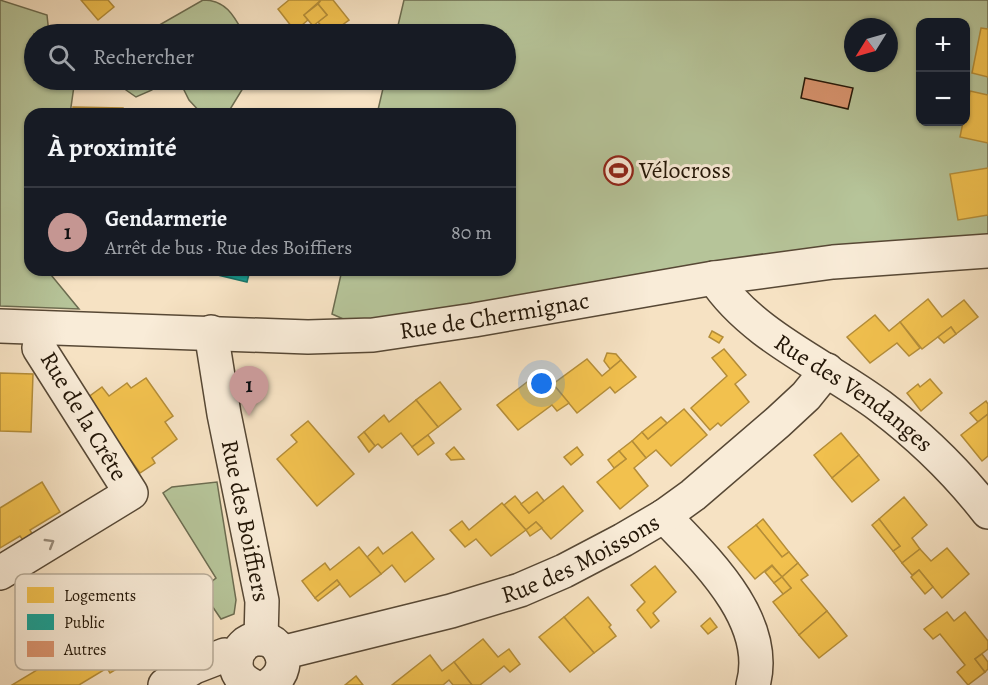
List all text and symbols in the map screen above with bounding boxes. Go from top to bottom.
north arrow [844,18,898,72]
map controls [916,18,970,126]
button: + [916,18,970,72]
search box [24,24,516,90]
icon: search [45,41,78,74]
text: Rechercher [93,42,194,72]
button: − [916,72,970,126]
text: À proximité [48,130,177,165]
sports icon: Vélocross [602,154,634,186]
place label: Vélocross [638,154,731,186]
text: Gendarmerie [105,204,227,234]
text: 1 [64,219,71,246]
text: 80 m [451,219,492,246]
text: Arrêt de bus · Rue des Boiffiers [105,234,352,261]
street label: Rue de Chermignac [397,284,592,347]
street label: Rue des Vendanges [768,326,940,459]
street label: Rue de la Crête [33,345,135,487]
pin: 1 [230,366,268,416]
your location [527,369,556,398]
street label: Rue des Boiffiers [214,437,278,604]
street label: Rue des Moissons [497,506,665,611]
one-way arrow [44,538,54,550]
legend [15,574,213,670]
text: Logements [64,585,136,607]
text: Public [64,612,105,634]
text: Autres [63,639,107,661]

